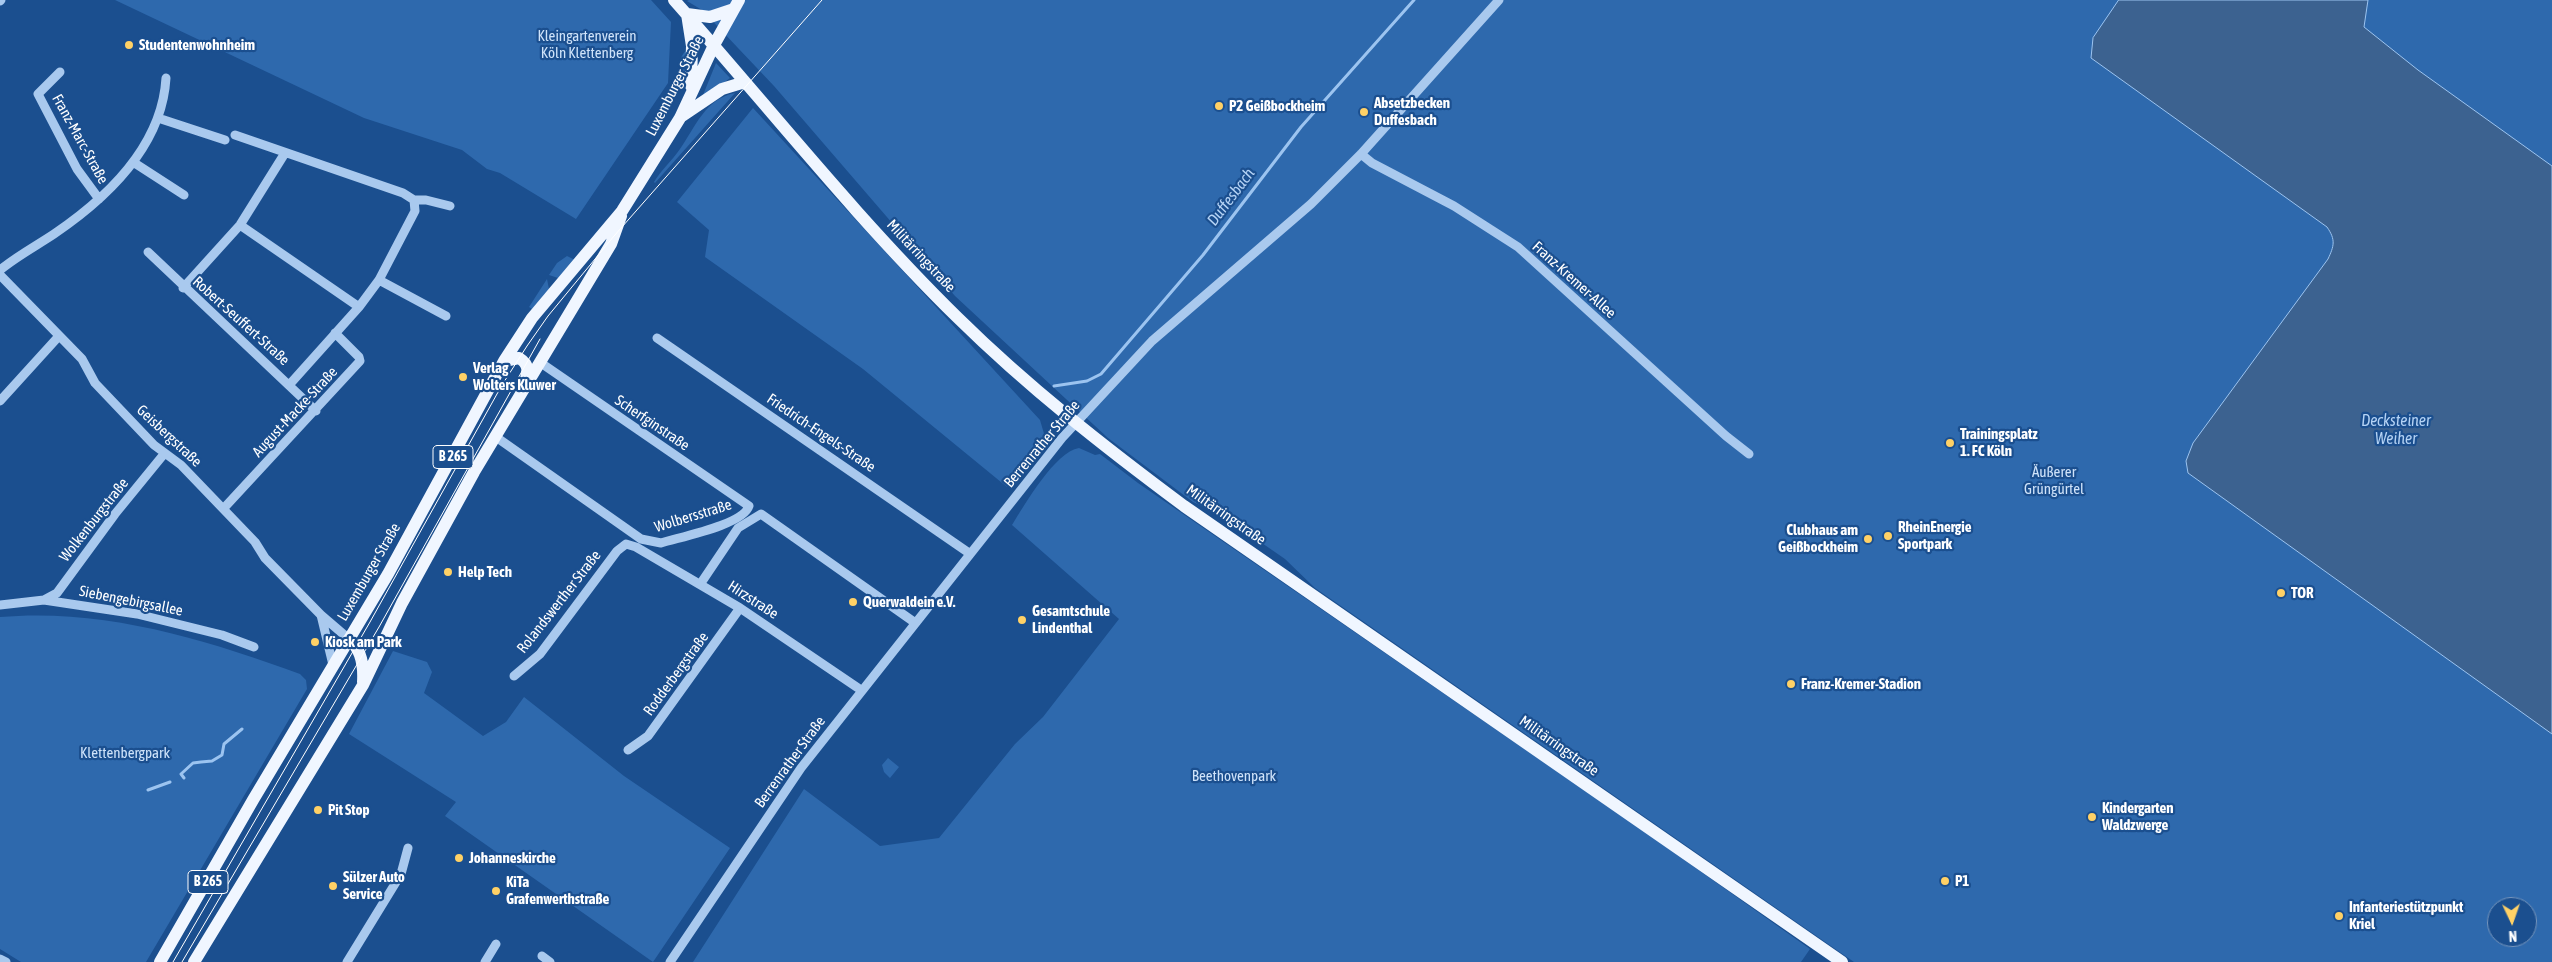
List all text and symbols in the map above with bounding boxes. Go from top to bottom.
park label: Kleingartenverein Köln Klettenberg [537,27,637,62]
street label: Luxemburger Straße [642,33,708,139]
place label: Studentenwohnheim [139,36,255,54]
marker: Studentenwohnheim [123,39,135,51]
street label: Franz-Marc-Straße [48,91,112,187]
place label: Absetzbecken Duffesbach [1374,94,1450,129]
place label: P2 Geißbockheim [1229,97,1325,115]
marker: P2 Geißbockheim [1213,100,1225,112]
marker: Absetzbecken Duffesbach [1358,106,1370,118]
water label: Duffesbach [1203,164,1259,230]
street label: Militärringstraße [883,216,959,296]
street label: Franz-Kremer-Allee [1528,238,1620,322]
street label: Robert-Seuffert-Straße [189,273,293,369]
place label: Verlag Wolters Kluwer [473,359,556,394]
street label: August-Macke-Straße [249,363,341,461]
marker: Verlag Wolters Kluwer [457,371,469,383]
street label: Friedrich-Engels-Straße [763,390,879,476]
street label: Scherfginstraße [611,391,693,455]
street label: Berrenrather Straße [1000,397,1084,491]
street label: Geisbergstraße [133,401,205,471]
water label: Decksteiner Weiher [2361,411,2431,449]
place label: Trainingsplatz 1. FC Köln [1960,425,2038,460]
marker: Trainingsplatz 1. FC Köln [1944,437,1956,449]
road number: B 265 [433,446,473,468]
park label: Äußerer Grüngürtel [2024,463,2084,498]
street label: Wolkenburgstraße [56,475,132,565]
street label: Militärringstraße [1183,481,1269,549]
street label: Wolbersstraße [652,496,734,536]
place label: RheinEnergie Sportpark [1898,518,1971,553]
street label: Luxemburger Straße [334,520,404,624]
place label: Clubhaus am Geißbockheim [1778,521,1858,556]
marker: RheinEnergie Sportpark [1882,530,1894,542]
marker: Clubhaus am Geißbockheim [1862,533,1874,545]
street label: Rolandswerther Straße [513,547,605,657]
place label: Help Tech [458,563,512,581]
marker: Help Tech [442,566,454,578]
street label: Hirzstraße [724,577,782,623]
street label: Siebengebirgsallee [78,582,184,620]
place label: TOR [2291,584,2314,602]
marker: TOR [2275,587,2287,599]
place label: Querwaldein e.V. [863,593,955,611]
marker: Querwaldein e.V. [847,596,859,608]
place label: Gesamtschule Lindenthal [1032,602,1110,637]
marker: Gesamtschule Lindenthal [1016,614,1028,626]
street label: Rodderbergstraße [640,629,712,719]
place label: Kiosk am Park [325,633,402,651]
marker: Kiosk am Park [309,636,321,648]
place label: Franz-Kremer-Stadion [1801,675,1921,693]
marker: Franz-Kremer-Stadion [1785,678,1797,690]
street label: Militärringstraße [1516,712,1602,780]
street label: Berrenrather Straße [751,713,829,811]
park label: Klettenbergpark [80,744,170,762]
park label: Beethovenpark [1192,767,1276,785]
place label: Kindergarten Waldzwerge [2102,799,2174,834]
place label: Pit Stop [328,801,370,819]
marker: Pit Stop [312,804,324,816]
marker: Kindergarten Waldzwerge [2086,811,2098,823]
place label: Johanneskirche [469,849,556,867]
marker: Johanneskirche [453,852,465,864]
place label: Sülzer Auto Service [343,868,405,903]
road number: B 265 [188,870,228,894]
place label: P1 [1955,872,1969,890]
place label: KiTa Grafenwerthstraße [506,873,609,908]
marker: P1 [1939,875,1951,887]
marker: Sülzer Auto Service [327,880,339,892]
marker: KiTa Grafenwerthstraße [490,885,502,897]
north arrow [2487,897,2537,947]
place label: Infanteriestützpunkt Kriel [2349,898,2463,933]
marker: Infanteriestützpunkt Kriel [2333,910,2345,922]
text: N [2508,928,2517,944]

